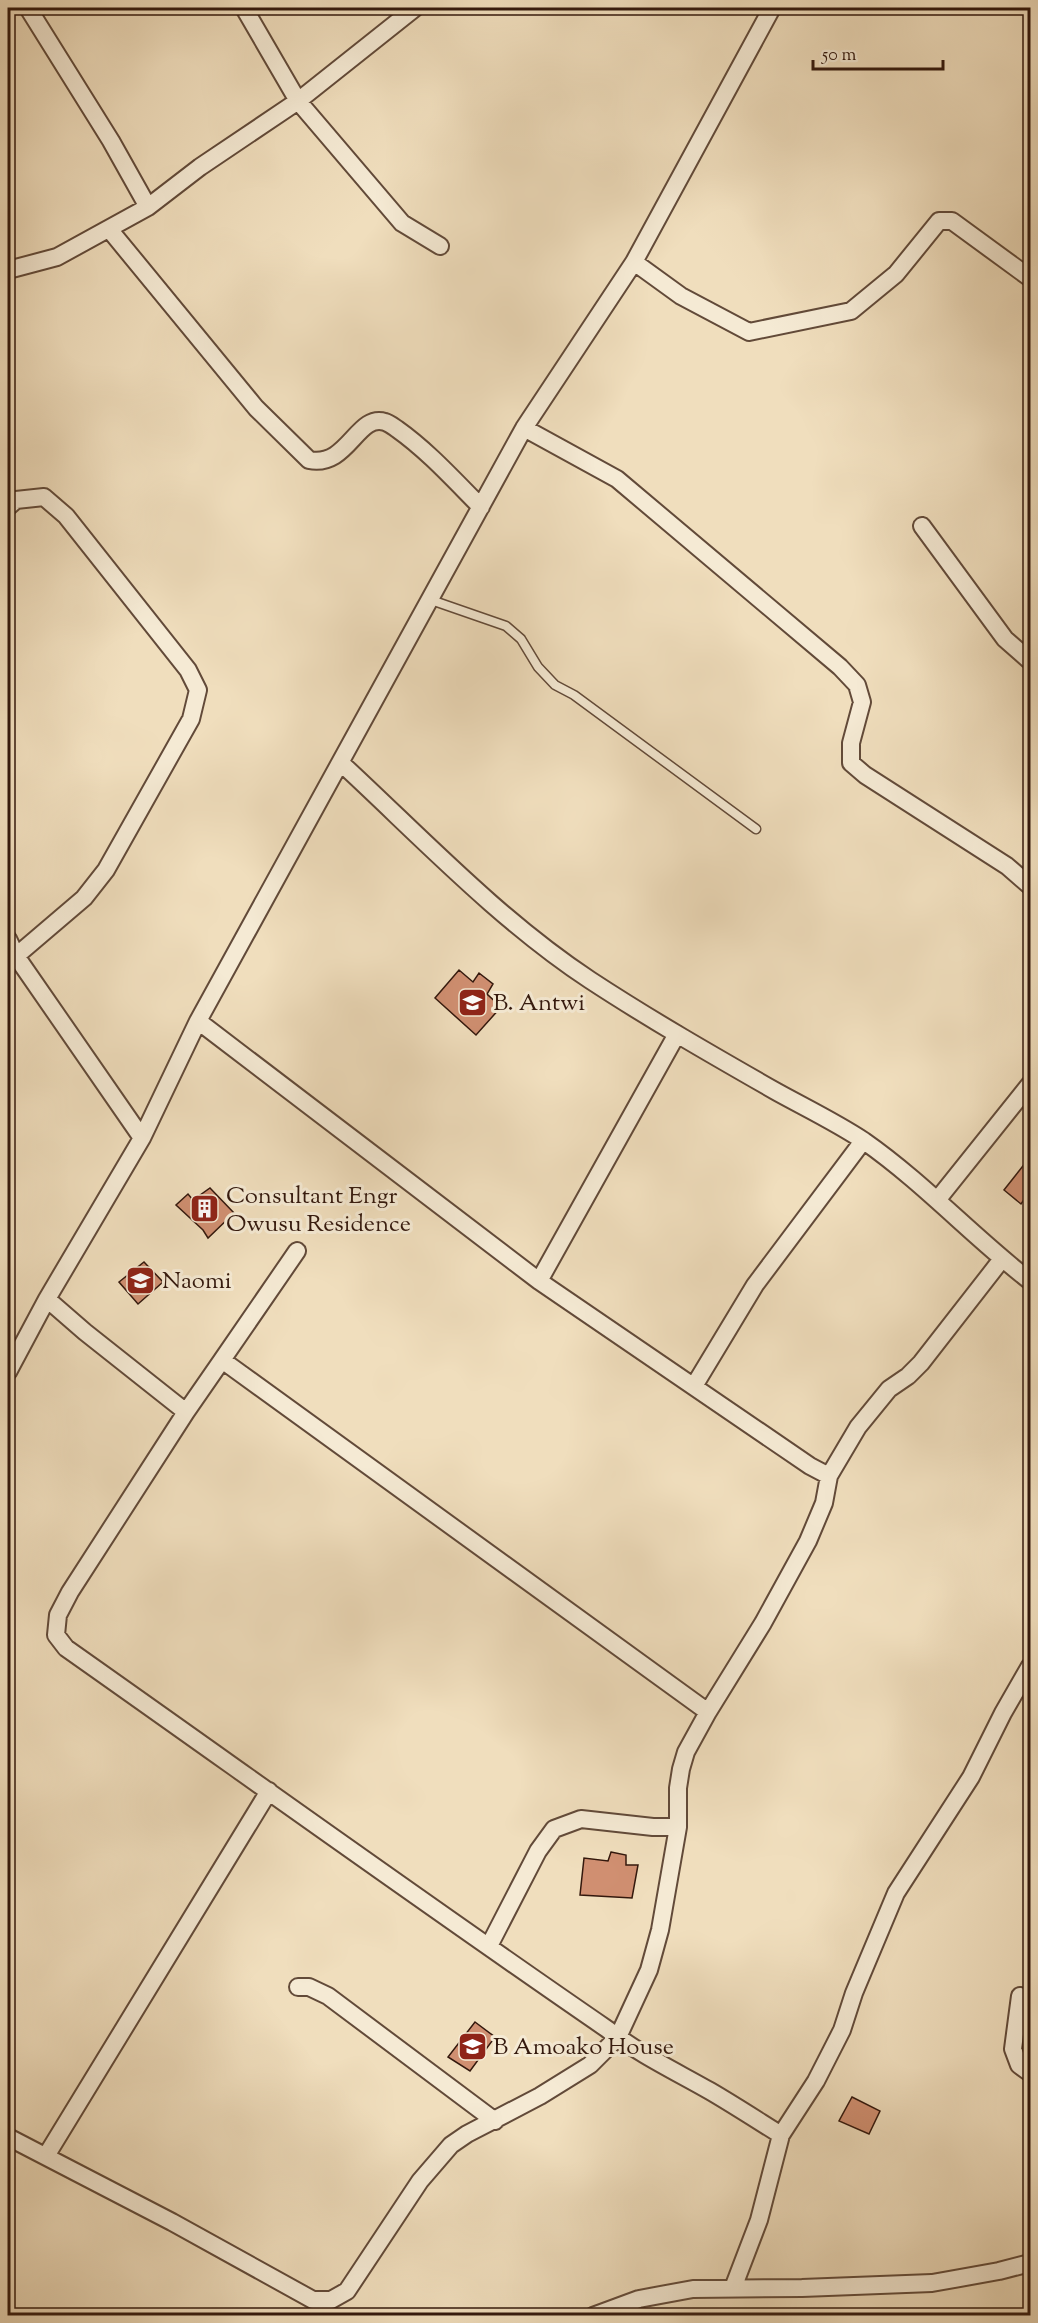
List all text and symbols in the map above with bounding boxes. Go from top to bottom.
scale bar [813,33,944,71]
text: 50 m [821,43,857,69]
school or university icon: B. Antwi [456,986,488,1018]
place label: B. Antwi [493,987,585,1021]
place label: Consultant Engr Owusu Residence [226,1180,411,1242]
building icon: Consultant Engr Owusu Residence [189,1193,221,1225]
school or university icon: Naomi [125,1264,157,1296]
place label: Naomi [162,1265,232,1299]
school or university icon: B Amoako House [456,2030,488,2062]
place label: B Amoako House [493,2031,674,2065]

